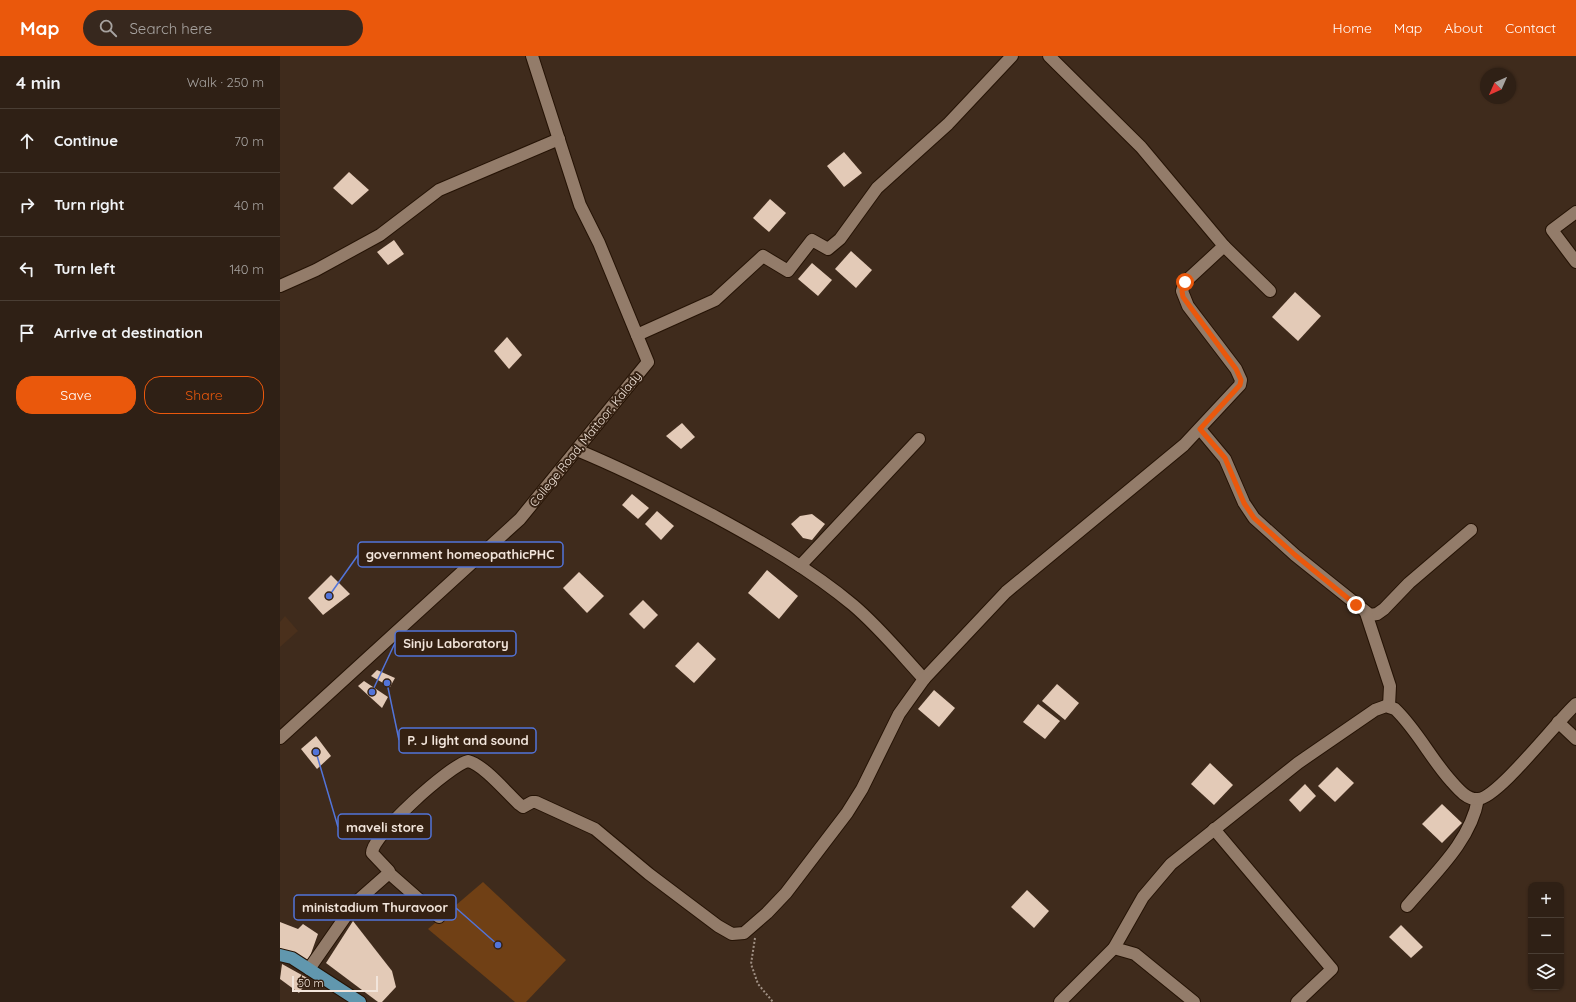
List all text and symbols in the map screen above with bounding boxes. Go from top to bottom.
search box [83,10,363,46]
text: Map [20,16,59,40]
icon: search [97,17,119,39]
text: Search here [129,19,212,38]
text: Home [1333,19,1372,37]
text: Map [1394,19,1422,37]
text: About [1444,19,1483,37]
text: Contact [1505,19,1556,37]
north arrow [1480,68,1516,104]
text: 4 min [16,72,61,93]
text: Walk · 250 m [187,74,264,90]
icon: ahead [16,130,38,152]
text: Continue [54,131,118,150]
text: 70 m [234,133,264,149]
icon: right [16,194,38,216]
text: Turn right [54,195,125,214]
text: 40 m [234,197,264,213]
icon: left [16,258,38,280]
text: Turn left [54,259,116,278]
text: 140 m [229,261,264,277]
route start [1176,273,1194,291]
icon: arrive [16,322,38,344]
text: Arrive at destination [54,323,203,342]
street label: College Road, Mattoor, Kalady [526,368,644,510]
button: Save [16,376,136,414]
button: Share [144,376,264,414]
callout: government homeopathicPHC [358,542,563,567]
text: government homeopathicPHC [366,546,554,562]
route end [1347,596,1365,614]
callout: Sinju Laboratory [395,631,516,656]
text: Sinju Laboratory [403,635,509,651]
callout: P. J light and sound [399,728,536,753]
text: P. J light and sound [407,732,529,748]
callout: maveli store [338,814,431,839]
text: maveli store [346,819,424,835]
map controls [1528,882,1564,990]
button: + [1528,882,1564,918]
callout: ministadium Thuravoor [294,895,456,920]
text: ministadium Thuravoor [302,899,448,915]
button: − [1528,918,1564,954]
button: layers [1528,954,1564,990]
scale bar [292,974,378,993]
text: 50 m [298,976,324,990]

